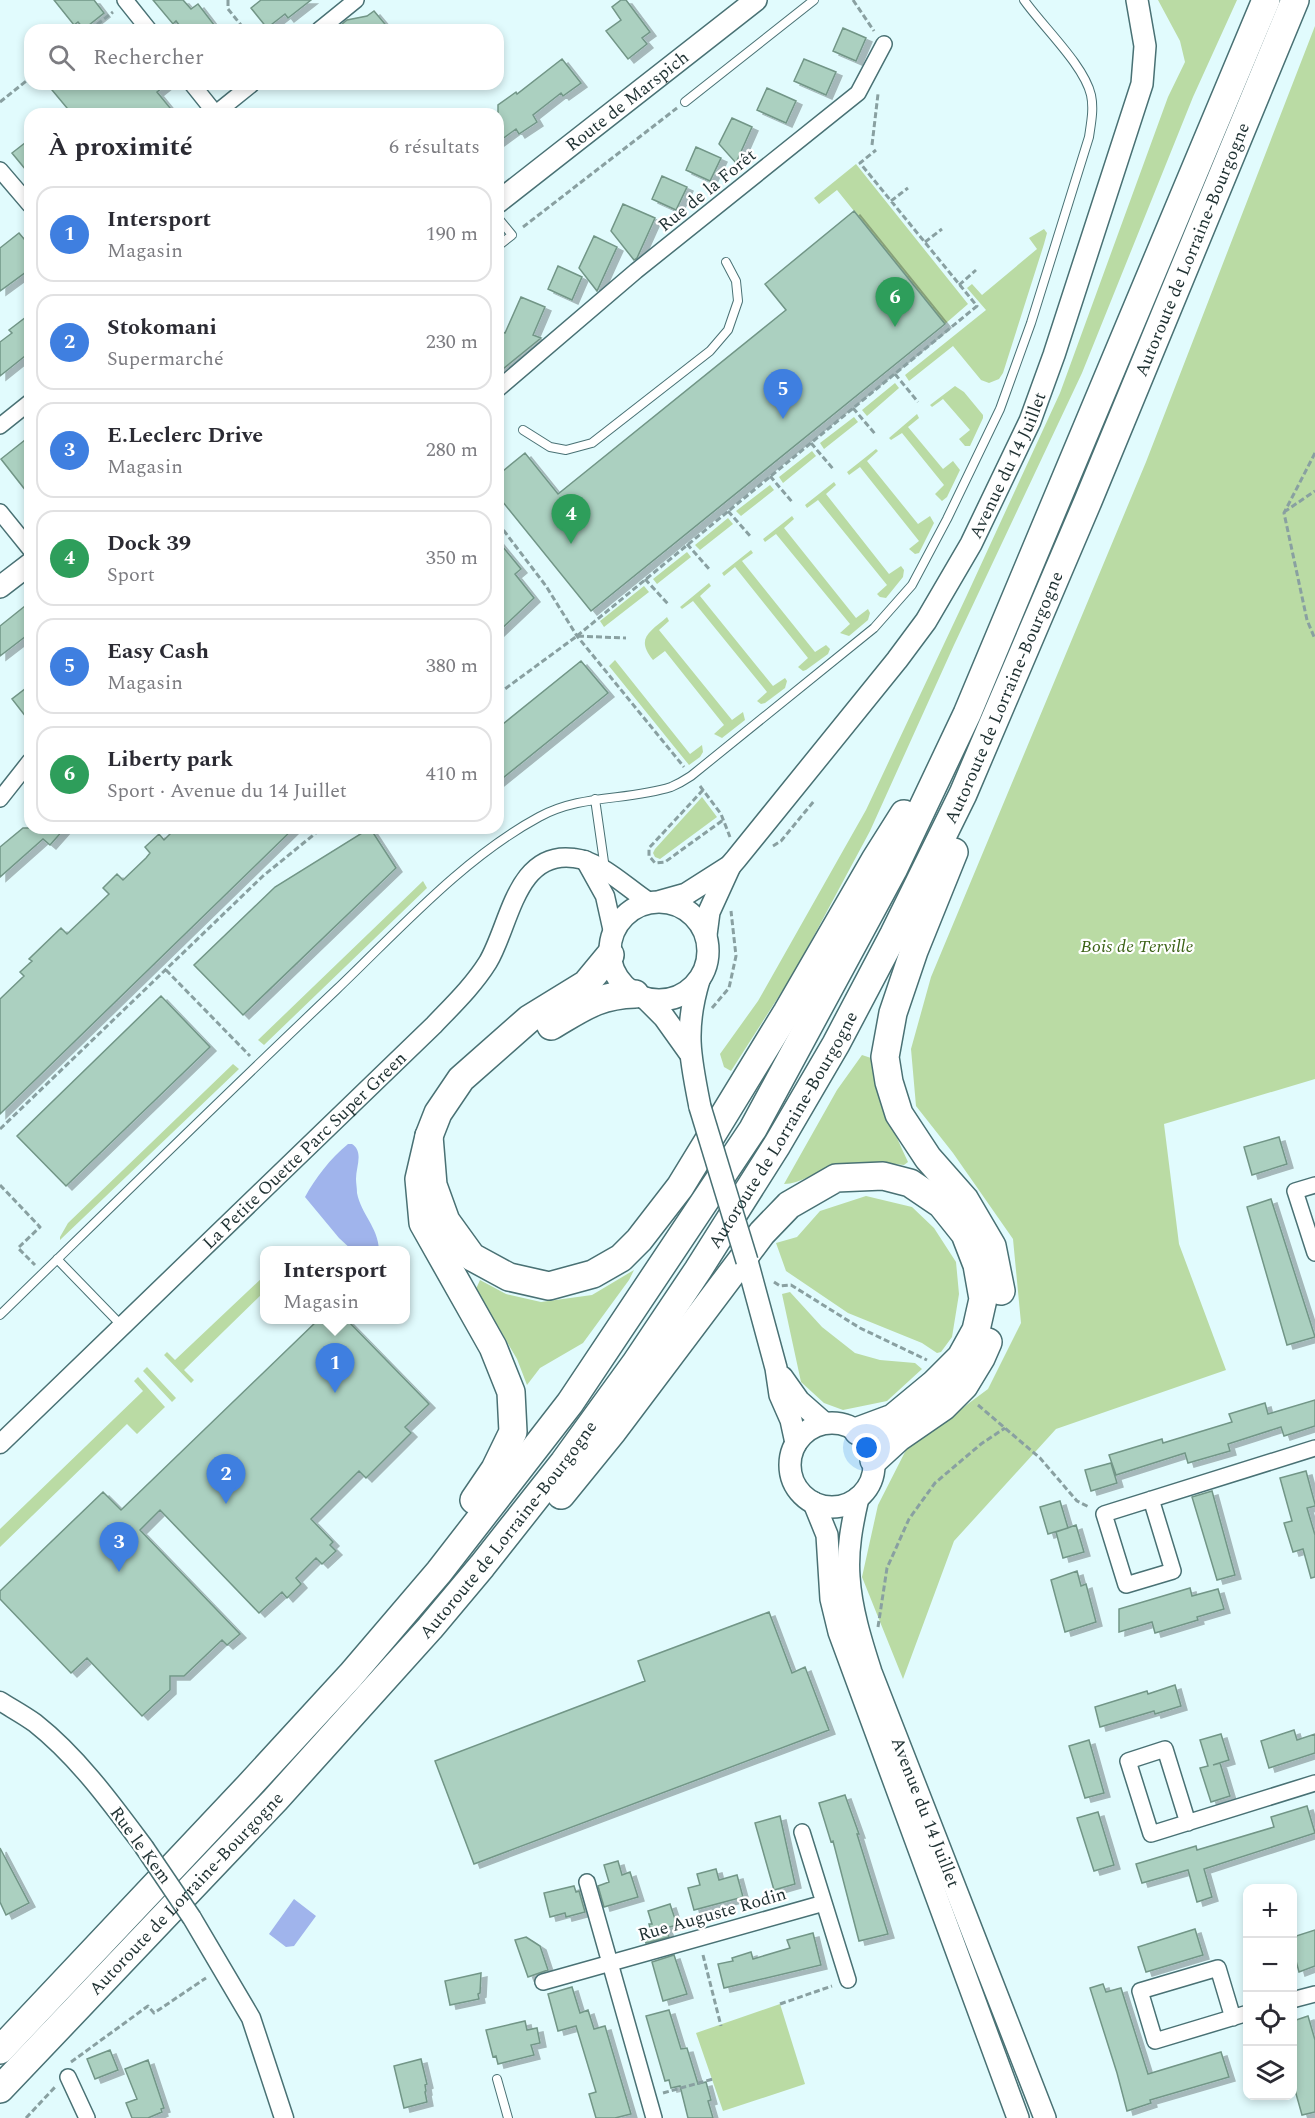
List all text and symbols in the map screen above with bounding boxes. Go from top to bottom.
search box [24,24,504,90]
icon: search [45,41,78,74]
text: Rechercher [93,41,204,74]
street label: Route de Marspich [560,44,695,158]
street label: Autoroute de Lorraine-Bourgogne [1128,118,1257,381]
text: À proximité [48,127,193,167]
text: 6 résultats [389,132,480,162]
street label: Rue de la Forêt [652,142,762,238]
text: Intersport [107,203,211,236]
text: 1 [64,219,75,249]
text: 190 m [426,219,478,249]
text: Magasin [107,236,183,266]
pin: 6 [876,278,914,327]
text: Stokomani [107,311,217,344]
text: 2 [64,327,75,357]
text: 230 m [426,327,478,357]
text: Supermarché [107,344,224,374]
pin: 5 [764,370,802,419]
street label: Avenue du 14 Juillet [962,388,1053,544]
text: E.Leclerc Drive [107,419,263,452]
text: 3 [64,435,75,465]
text: 280 m [426,435,478,465]
text: Magasin [107,452,183,482]
pin: 4 [552,494,590,544]
text: Dock 39 [107,527,191,560]
text: 4 [64,543,75,573]
text: 350 m [426,543,478,573]
text: Sport [107,560,155,590]
street label: Autoroute de Lorraine-Bourgogne [937,567,1070,829]
text: Easy Cash [107,635,209,668]
text: 5 [64,651,75,681]
text: 380 m [426,651,478,681]
text: Magasin [107,668,183,698]
text: Liberty park [107,743,233,776]
text: 6 [64,759,75,789]
text: 410 m [426,759,478,789]
text: Sport · Avenue du 14 Juillet [107,776,347,806]
park label: Bois de Terville [1080,933,1194,960]
street label: Autoroute de Lorraine-Bourgogne [702,1007,865,1254]
street label: La Petite Ouette Parc Super Green [196,1045,413,1256]
popup [260,1246,410,1324]
text: Intersport [283,1254,387,1287]
text: Magasin [283,1287,359,1317]
pin: 1 [316,1344,354,1393]
street label: Autoroute de Lorraine-Bourgogne [413,1415,604,1645]
your location [852,1433,881,1462]
pin: 2 [206,1454,246,1504]
pin: 3 [100,1522,138,1572]
street label: Avenue du 14 Juillet [884,1733,967,1891]
street label: Autoroute de Lorraine-Bourgogne [83,1786,290,2002]
street label: Rue le Kem [103,1801,178,1890]
street label: Rue Auguste Rodin [635,1880,790,1949]
map controls [1243,1884,1297,2100]
button: + [1243,1884,1297,1938]
button: − [1243,1938,1297,1992]
button: locate [1243,1992,1297,2046]
button: layers [1243,2046,1297,2100]

